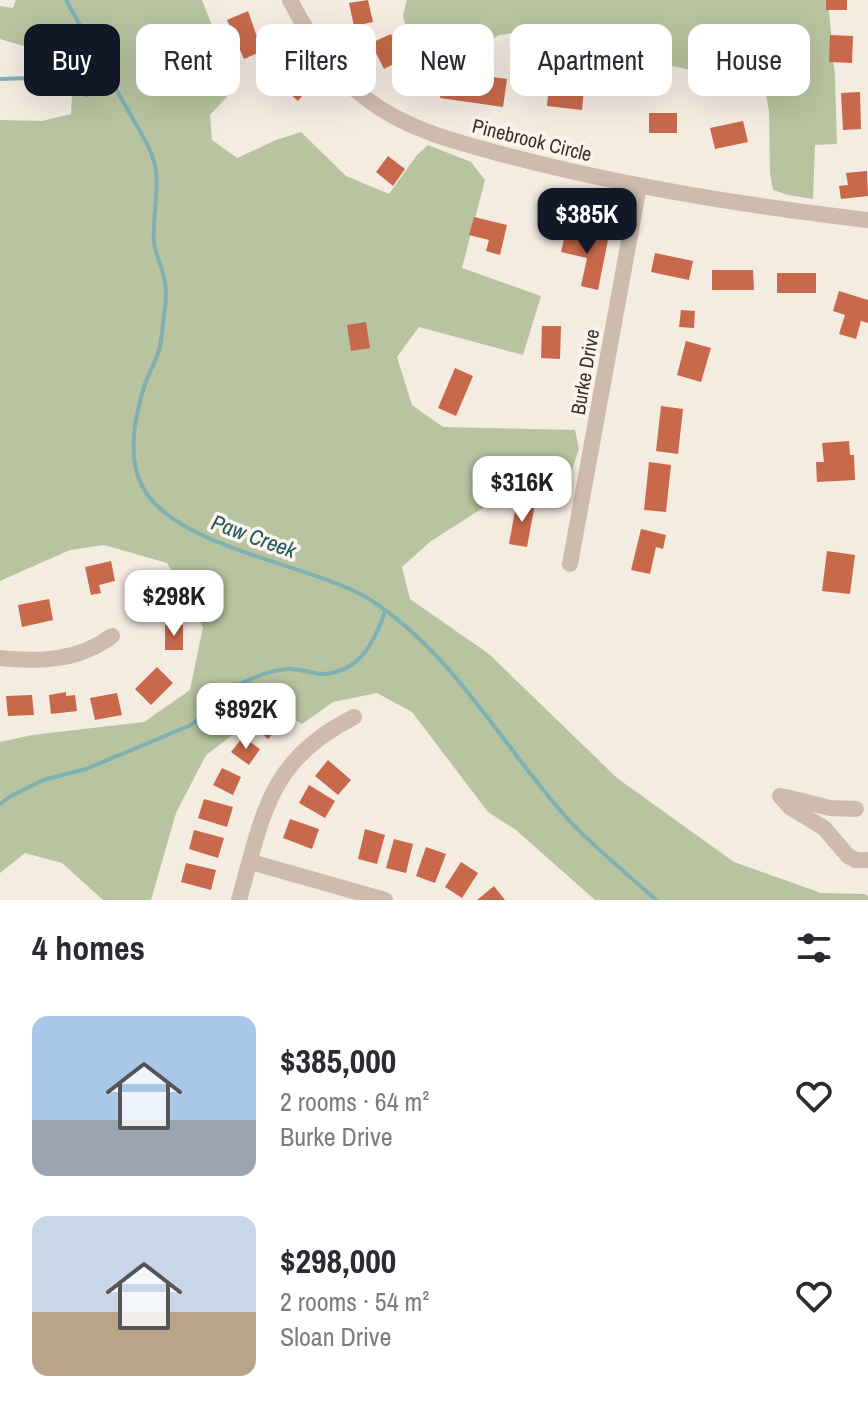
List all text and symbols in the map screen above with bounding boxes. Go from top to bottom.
chip: Buy [24,24,120,96]
chip: Rent [136,24,240,96]
chip: Filters [256,24,376,96]
chip: New [392,24,494,96]
chip: Apartment [510,24,672,96]
chip: House [688,24,810,96]
street label: Pinebrook Circle [470,112,595,167]
pin: $385K [531,188,643,256]
text: $385K [556,196,618,231]
street label: Burke Drive [564,327,605,417]
pin: $316K [466,456,578,524]
text: $316K [491,464,553,499]
water label: Paw Creek [207,507,301,566]
pin: $298K [118,570,230,638]
text: $298K [143,578,205,613]
pin: $892K [190,683,302,751]
text: $892K [215,691,277,726]
text: 4 homes [32,925,145,971]
icon: filters [792,926,836,970]
text: $385,000 [280,1038,396,1084]
icon: home [96,1048,192,1144]
icon: heart [792,1074,836,1118]
text: 2 rooms · 64 m² [280,1084,429,1119]
text: Burke Drive [280,1119,393,1154]
text: $298,000 [280,1238,396,1284]
icon: home [96,1248,192,1344]
icon: heart [792,1274,836,1318]
text: 2 rooms · 54 m² [280,1284,429,1319]
text: Sloan Drive [280,1319,391,1354]

